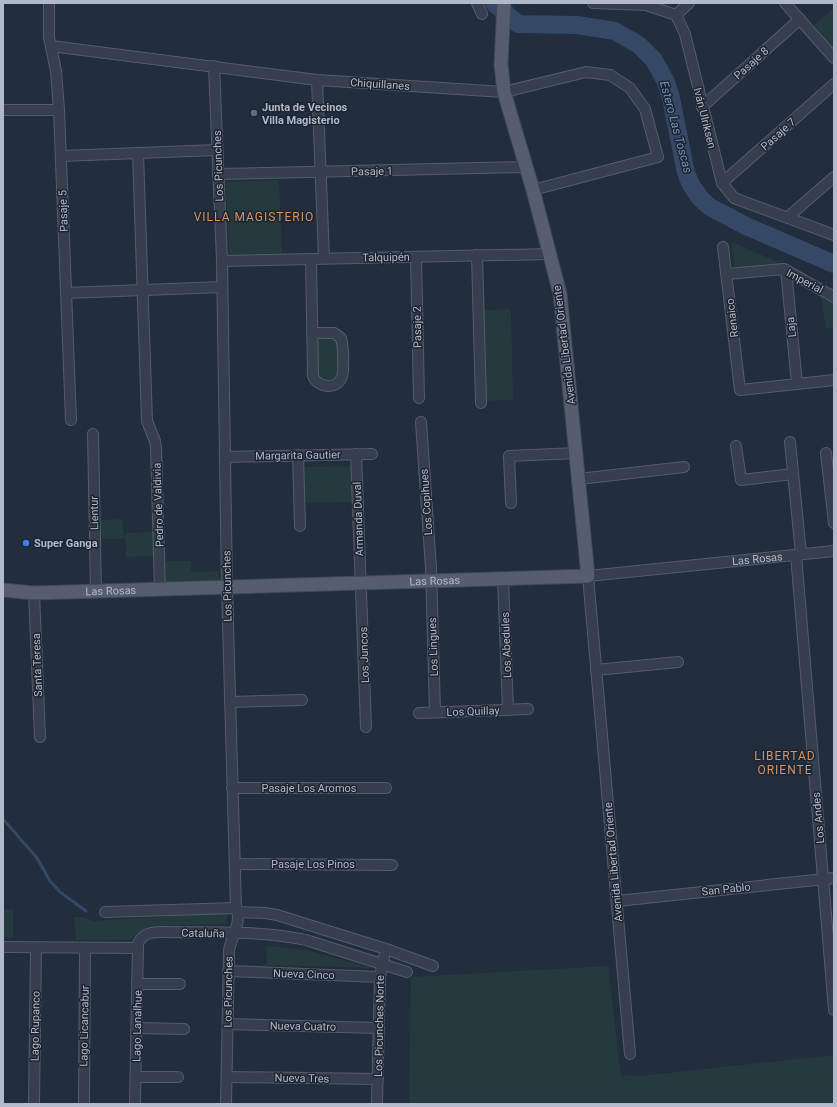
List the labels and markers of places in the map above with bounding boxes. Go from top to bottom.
place label: Junta de Vecinos Villa Magisterio [262,101,348,127]
marker: Junta de Vecinos Villa Magisterio [249,108,259,118]
place label: Super Ganga [34,537,98,550]
marker: Super Ganga [21,538,31,548]

